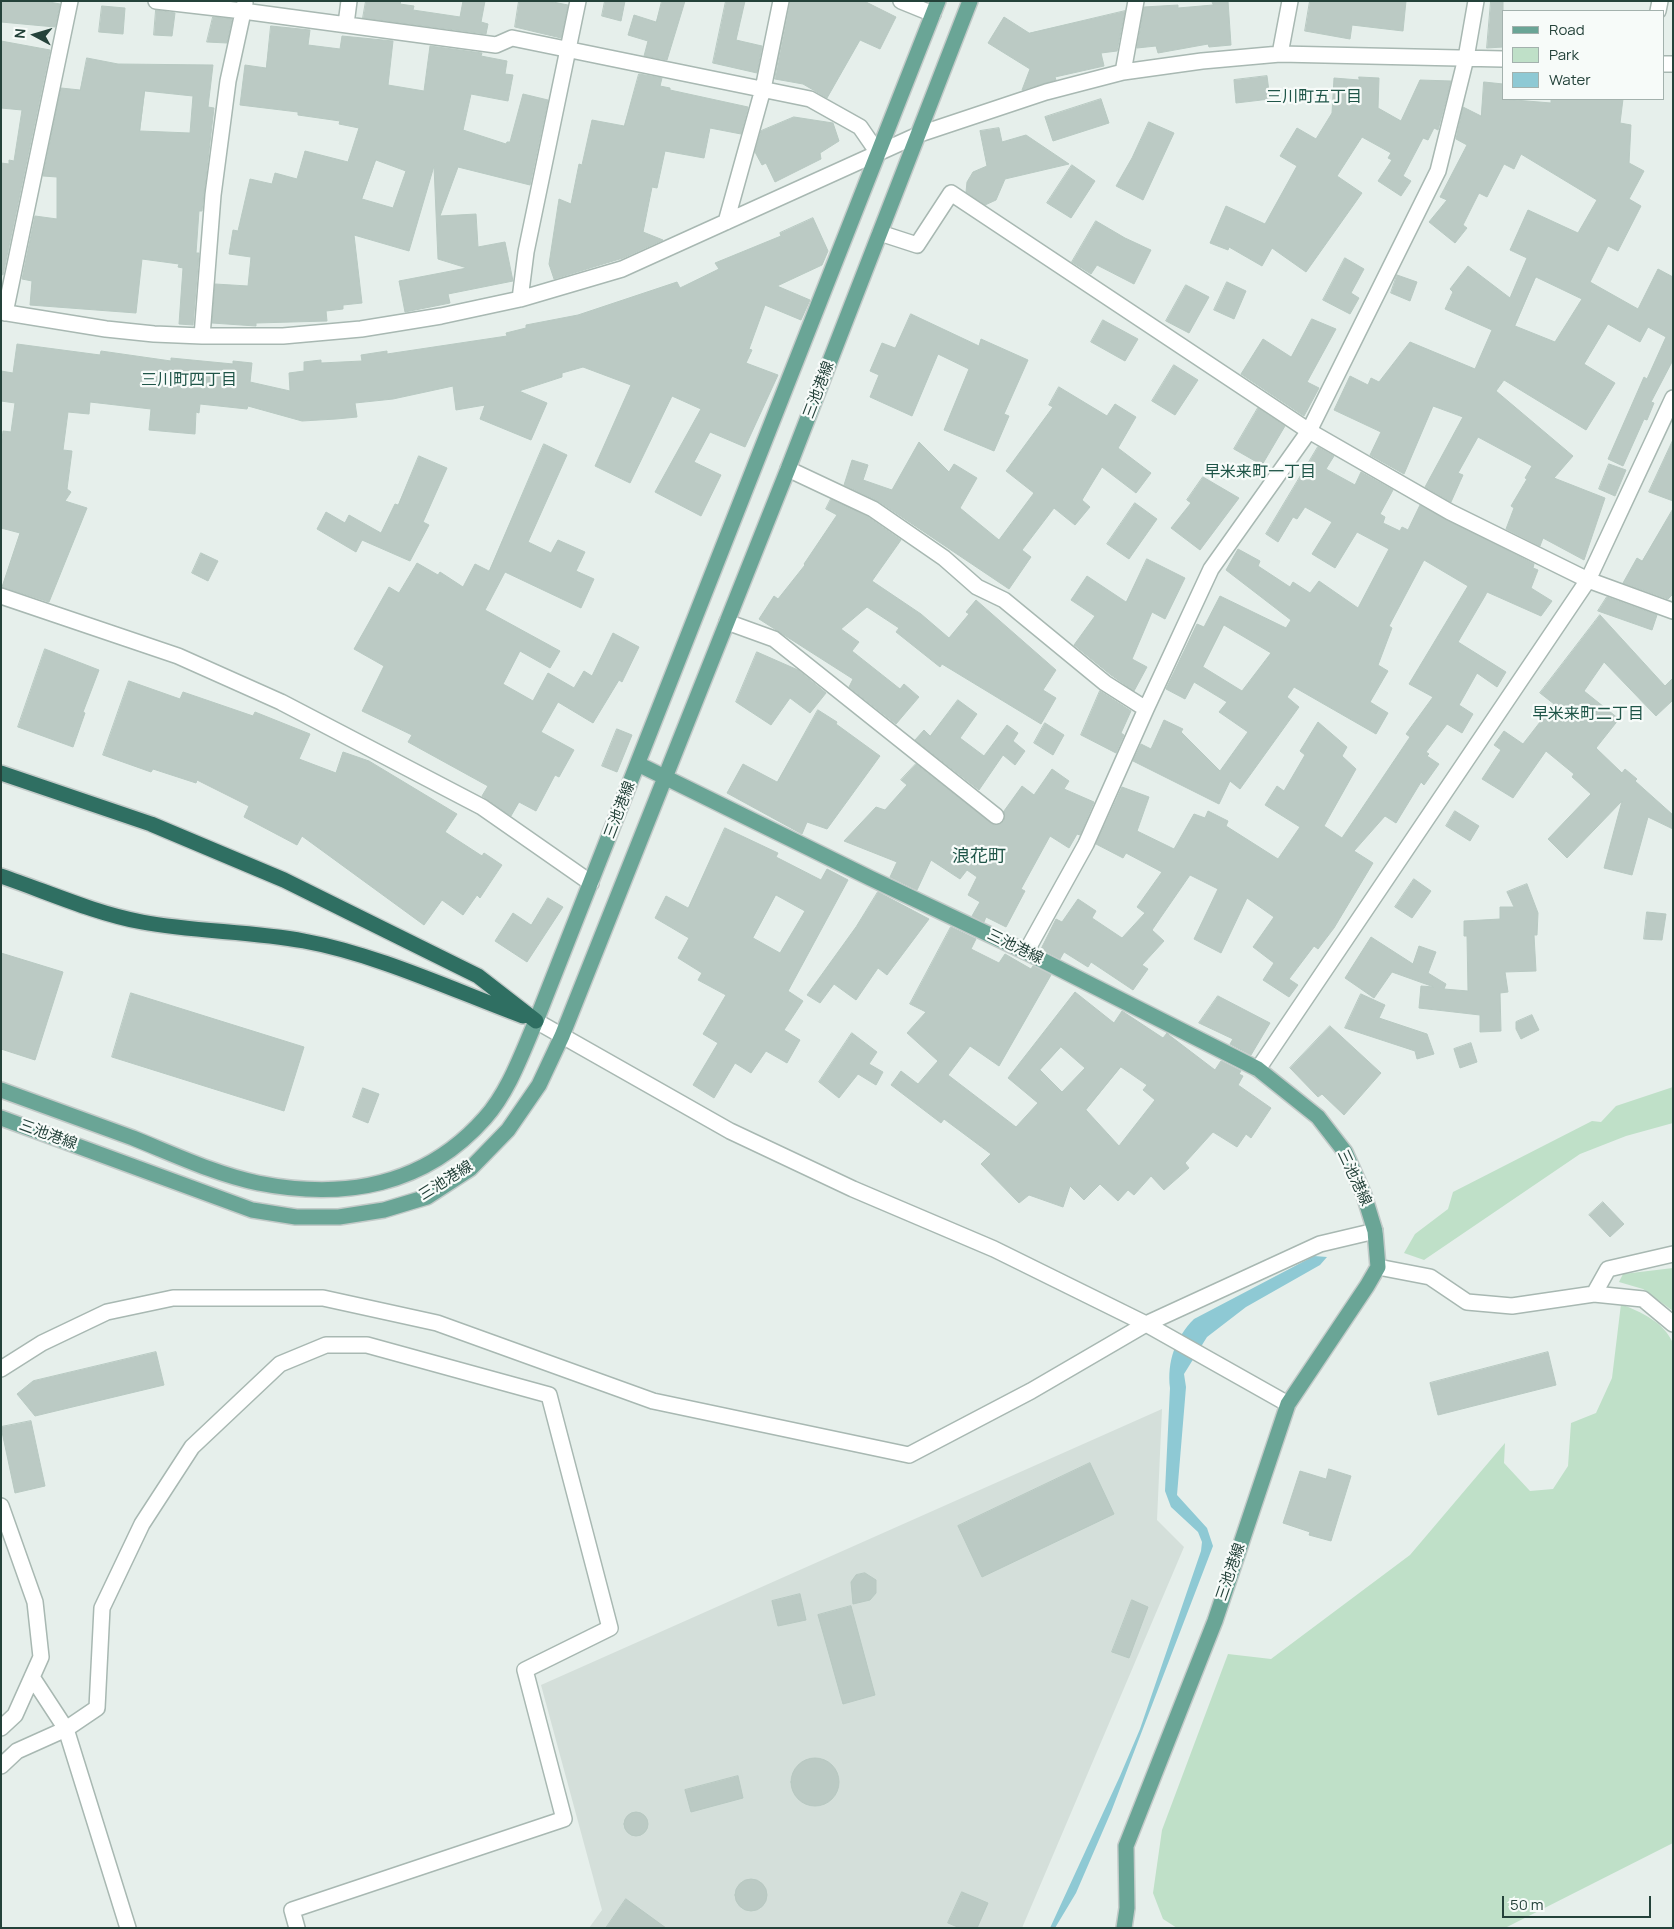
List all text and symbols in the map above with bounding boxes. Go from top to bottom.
north arrow [10,10,60,60]
legend [1502,10,1664,100]
text: Road [1549,19,1585,40]
text: N [10,27,30,39]
text: Park [1549,44,1579,65]
text: Water [1549,69,1591,90]
district label: 三川町五丁目 [1266,88,1362,108]
street label: 三池港線 [800,359,838,421]
district label: 三川町四丁目 [141,371,237,391]
district label: 早米来町一丁目 [1204,463,1316,483]
district label: 早米来町二丁目 [1532,705,1644,725]
street label: 三池港線 [601,779,639,841]
district label: 浪花町 [952,846,1006,868]
street label: 三池港線 [984,926,1046,968]
street label: 三池港線 [17,1116,79,1154]
street label: 三池港線 [1333,1147,1375,1209]
street label: 三池港線 [416,1157,476,1205]
street label: 三池港線 [1213,1541,1249,1603]
scale bar [1504,1886,1653,1918]
text: 50 m [1510,1894,1544,1915]

